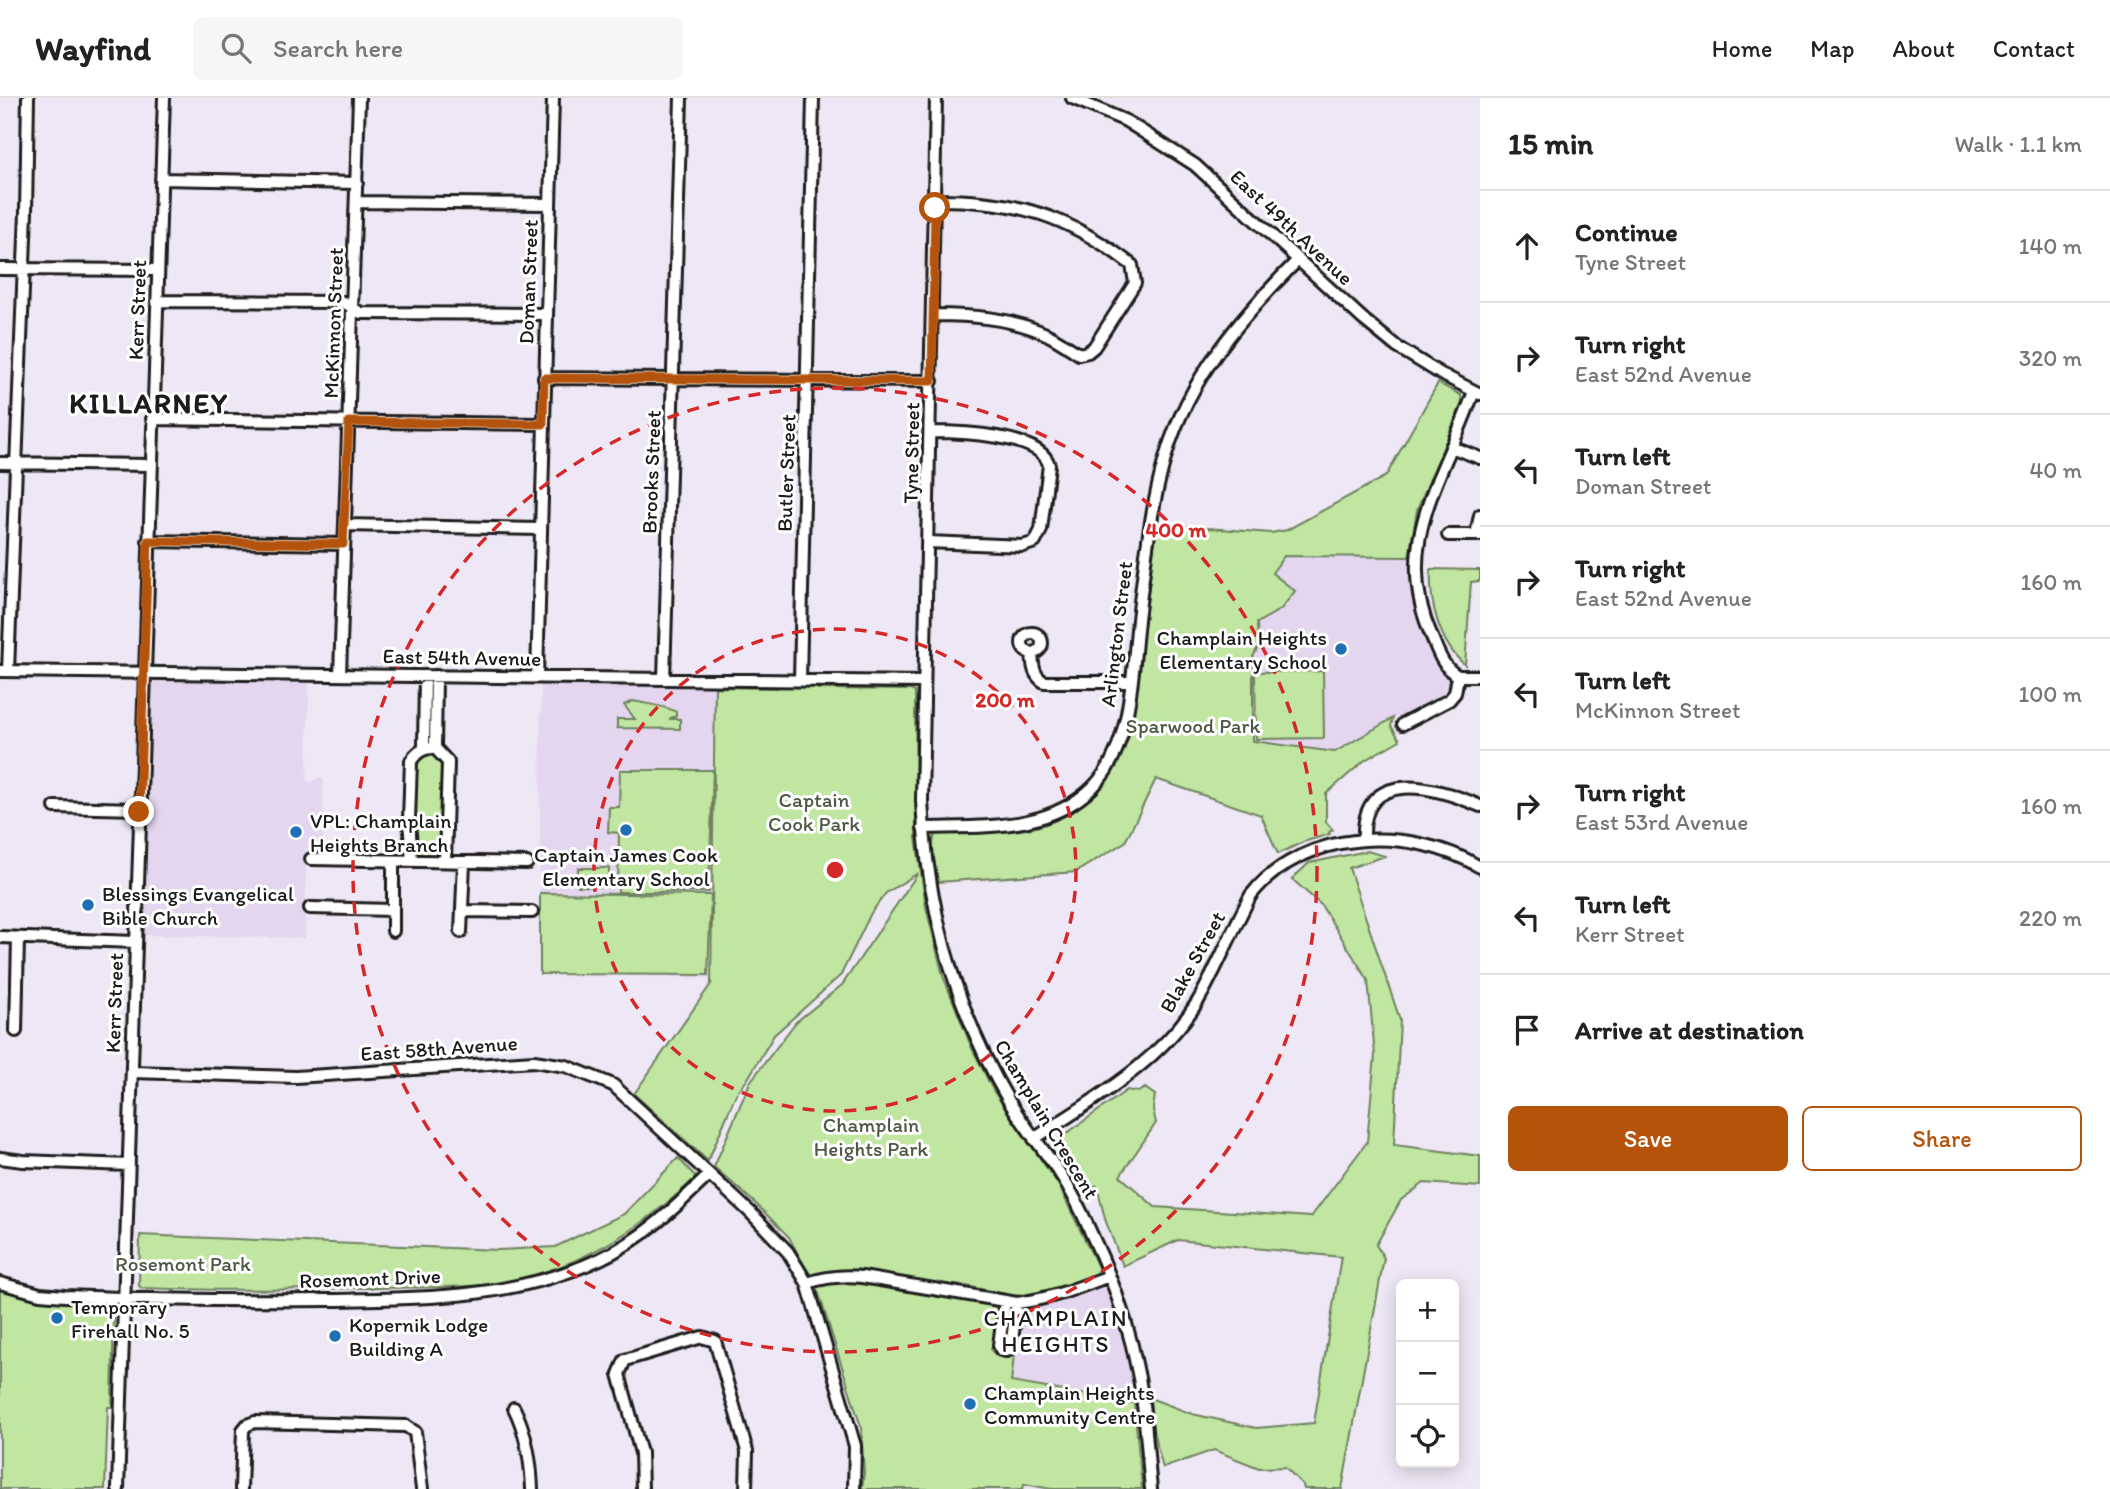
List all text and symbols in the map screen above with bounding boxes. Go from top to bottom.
search box [193,17,683,80]
text: Wayfind [35,29,151,68]
icon: search [217,29,255,67]
text: Search here [273,32,403,64]
text: Home [1712,34,1772,63]
text: Map [1810,34,1854,63]
text: About [1892,34,1955,63]
text: Contact [1993,34,2075,63]
text: 15 min [1508,125,1593,162]
text: Walk · 1.1 km [1954,130,2082,158]
street label: East 49th Avenue [1225,164,1359,290]
route start [919,192,950,223]
text: Continue [1575,216,1678,248]
street label: Doman Street [513,219,543,345]
icon: ahead [1508,227,1546,265]
text: 140 m [2019,232,2082,260]
street label: McKinnon Street [318,247,348,399]
text: Tyne Street [1575,248,1686,276]
street label: Kerr Street [123,259,151,360]
text: Turn right [1575,328,1686,360]
icon: right [1508,339,1546,377]
text: 320 m [2019,344,2082,372]
text: East 52nd Avenue [1575,360,1752,388]
district label: KILLARNEY [69,386,229,420]
street label: Tyne Street [898,402,924,504]
street label: Brooks Street [636,410,666,534]
street label: Butler Street [771,414,801,532]
text: Turn left [1575,440,1671,472]
icon: left [1508,451,1546,489]
text: 40 m [2029,456,2082,484]
text: Doman Street [1575,472,1711,500]
text: 400 m [1146,517,1207,542]
text: Turn right [1575,552,1686,584]
street label: Arlington Street [1095,560,1137,708]
icon: right [1508,563,1546,601]
text: 160 m [2020,568,2082,596]
text: East 52nd Avenue [1575,584,1752,612]
place label: Champlain Heights Elementary School [1156,625,1327,674]
marker: Champlain Heights Elementary School [1333,641,1349,657]
street label: East 54th Avenue [382,643,542,671]
text: Turn left [1575,664,1671,696]
icon: left [1508,675,1546,713]
text: 100 m [2018,680,2082,708]
text: 200 m [975,687,1035,712]
text: McKinnon Street [1575,696,1741,724]
park label: Sparwood Park [1126,713,1261,738]
text: Turn right [1575,776,1686,808]
park label: Captain Cook Park [768,787,860,836]
icon: right [1508,787,1546,825]
text: 160 m [2020,792,2082,820]
route end [123,796,154,827]
place label: VPL: Champlain Heights Branch [310,808,451,857]
text: East 53rd Avenue [1575,808,1748,836]
marker: Captain James Cook Elementary School [618,822,634,838]
marker: VPL: Champlain Heights Branch [288,824,304,840]
place label: Captain James Cook Elementary School [534,842,718,891]
centre of rings [823,858,847,882]
place label: Blessings Evangelical Bible Church [102,881,294,930]
text: Turn left [1575,888,1671,920]
marker: Blessings Evangelical Bible Church [80,897,96,913]
icon: left [1508,899,1546,937]
text: 220 m [2019,904,2082,932]
street label: Blake Street [1154,907,1230,1017]
text: Kerr Street [1575,920,1685,948]
street label: Kerr Street [100,952,128,1053]
icon: arrive [1508,1011,1546,1049]
text: Arrive at destination [1575,1014,1804,1046]
street label: East 58th Avenue [360,1030,518,1066]
street label: Champlain Crescent [989,1035,1105,1203]
button: Save [1508,1106,1788,1171]
button: Share [1802,1106,2082,1171]
park label: Champlain Heights Park [814,1112,928,1161]
park label: Rosemont Park [115,1251,251,1276]
street label: Rosemont Drive [299,1263,441,1293]
map controls [1396,1279,1459,1468]
button: + [1396,1279,1459,1342]
place label: Temporary Firehall No. 5 [71,1294,190,1343]
district label: CHAMPLAIN HEIGHTS [983,1304,1129,1358]
marker: Temporary Firehall No. 5 [49,1310,65,1326]
place label: Kopernik Lodge Building A [349,1312,488,1361]
marker: Kopernik Lodge Building A [327,1328,343,1344]
button: − [1396,1342,1459,1405]
place label: Champlain Heights Community Centre [984,1380,1155,1429]
marker: Champlain Heights Community Centre [962,1396,978,1412]
button: locate [1396,1405,1459,1468]

